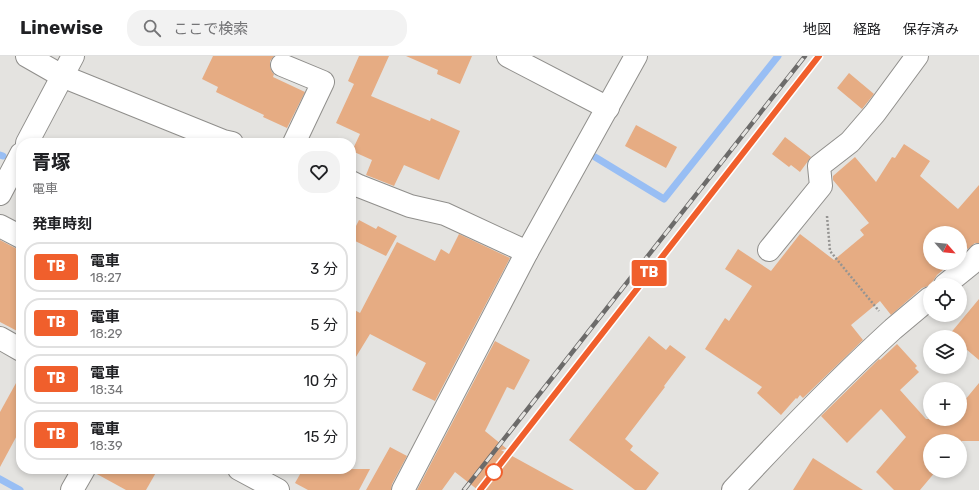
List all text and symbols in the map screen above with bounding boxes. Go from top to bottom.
search box [127,10,407,46]
text: Linewise [20,16,103,39]
icon: search [141,17,163,39]
text: ここで検索 [173,20,248,38]
text: 地図 [803,21,831,38]
text: 経路 [853,21,881,38]
text: 保存済み [903,21,959,38]
text: 青塚 [32,151,70,174]
button: heart [298,151,340,193]
text: 電車 [32,181,58,196]
text: 発車時刻 [32,215,92,233]
north arrow [923,226,967,270]
map controls [923,226,967,478]
text: 電車 [90,252,120,270]
text: TB [47,258,65,275]
text: 3 分 [310,260,338,278]
line badge: TB [631,260,667,286]
text: TB [640,264,658,281]
text: 18:27 [90,270,121,285]
button: locate [923,278,967,322]
text: 電車 [90,308,120,326]
text: TB [47,314,65,331]
text: 5 分 [310,316,338,334]
text: 18:29 [90,326,123,341]
button: layers [923,330,967,374]
text: 電車 [90,364,120,382]
text: TB [47,370,65,387]
text: 10 分 [303,372,338,390]
text: 18:34 [90,382,123,397]
button: + [923,382,967,426]
text: 電車 [90,420,120,438]
text: TB [47,426,65,443]
text: 15 分 [304,428,338,446]
button: − [923,434,967,478]
text: 18:39 [90,438,123,453]
unlabelled marker [485,463,503,481]

